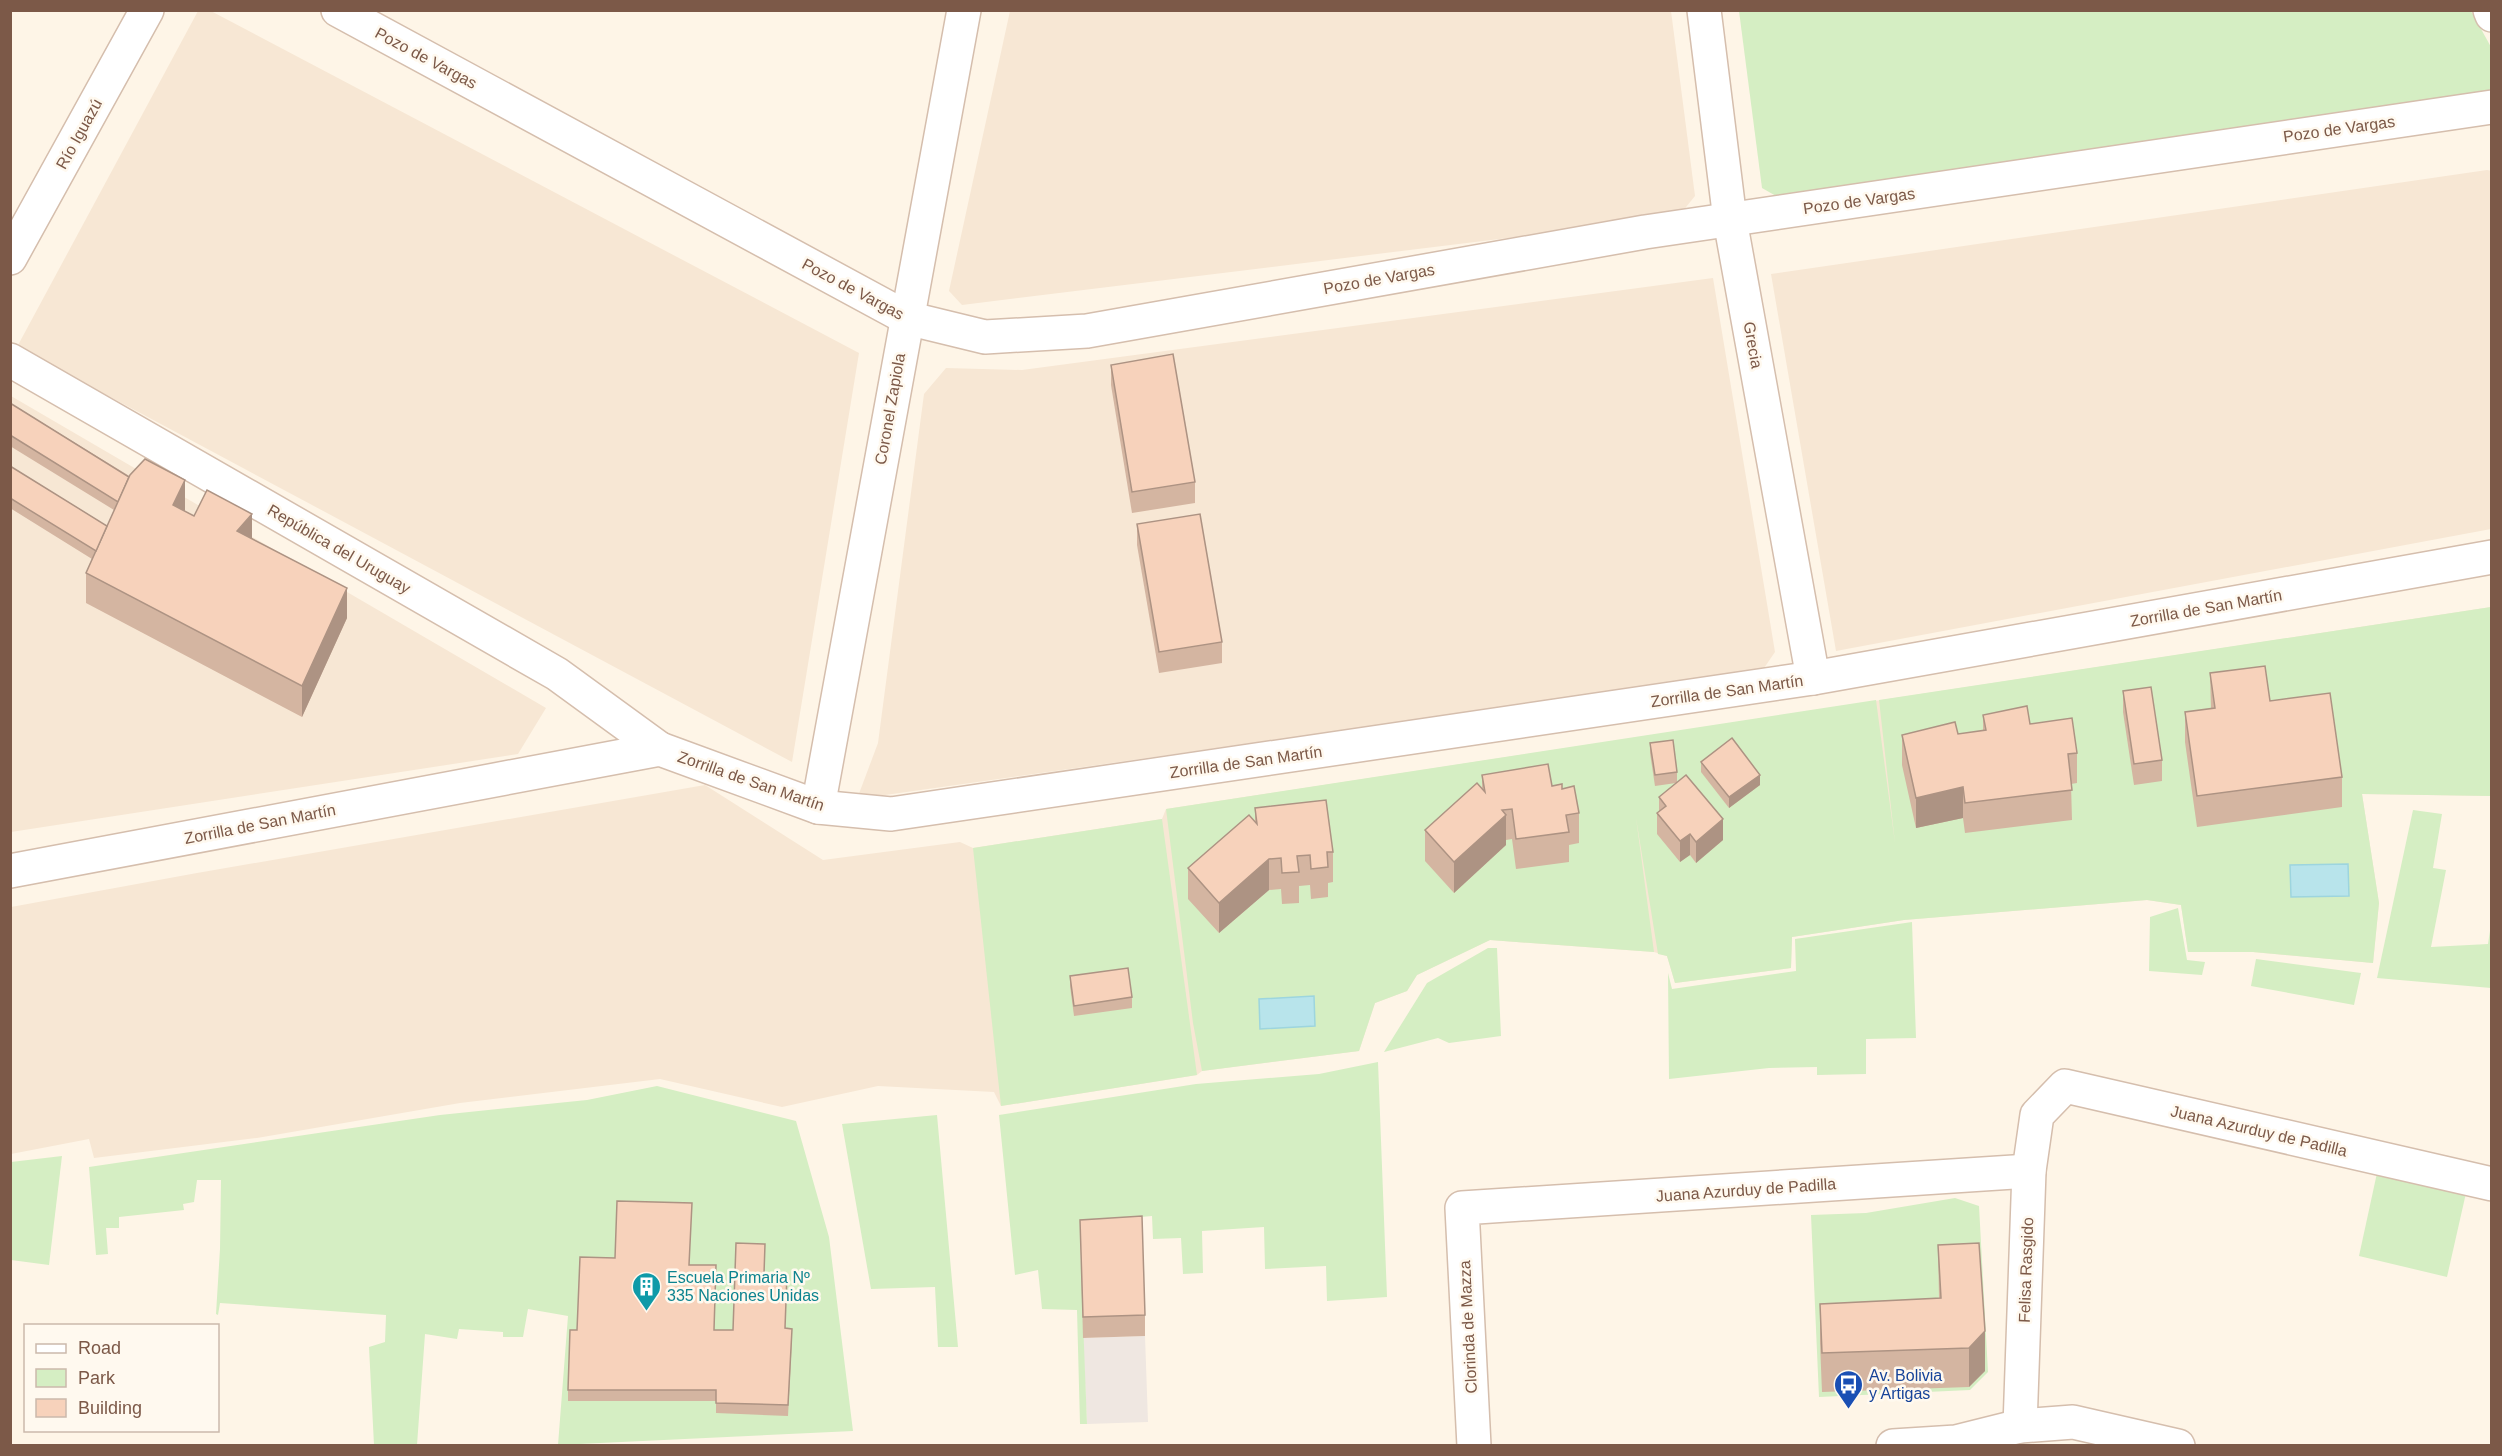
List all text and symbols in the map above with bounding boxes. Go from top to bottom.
street label: Pozo de Vargas [372,24,480,92]
street label: Río Iguazú [53,96,105,172]
street label: Pozo de Vargas [2282,113,2396,145]
street label: Pozo de Vargas [1802,185,1916,217]
street label: Pozo de Vargas [799,255,907,323]
street label: Pozo de Vargas [1322,261,1436,297]
street label: Grecia [1741,320,1765,370]
street label: Coronel Zapiola [872,352,908,466]
street label: República del Uruguay [265,501,413,597]
street label: Zorrilla de San Martín [2129,586,2283,630]
street label: Zorrilla de San Martín [1650,672,1804,710]
street label: Zorrilla de San Martín [1169,743,1323,781]
street label: Zorrilla de San Martín [676,748,826,814]
street label: Zorrilla de San Martín [183,801,337,847]
street label: Juana Azurduy de Padilla [2169,1102,2349,1160]
street label: Juana Azurduy de Padilla [1655,1175,1837,1205]
street label: Felisa Rasgido [2016,1217,2036,1323]
street label: Clorinda de Mazza [1456,1260,1480,1394]
place label: Escuela Primaria Nº 335 Naciones Unidas [667,1269,819,1304]
building icon: Escuela Primaria Nº 335 Naciones Unidas [630,1270,662,1312]
legend [24,1324,219,1432]
text: Road [78,1338,121,1358]
place label: Av. Bolivia y Artigas [1869,1367,1942,1402]
text: Park [78,1368,116,1388]
bus stop icon: Av. Bolivia y Artigas [1832,1368,1864,1410]
text: Building [78,1398,142,1418]

